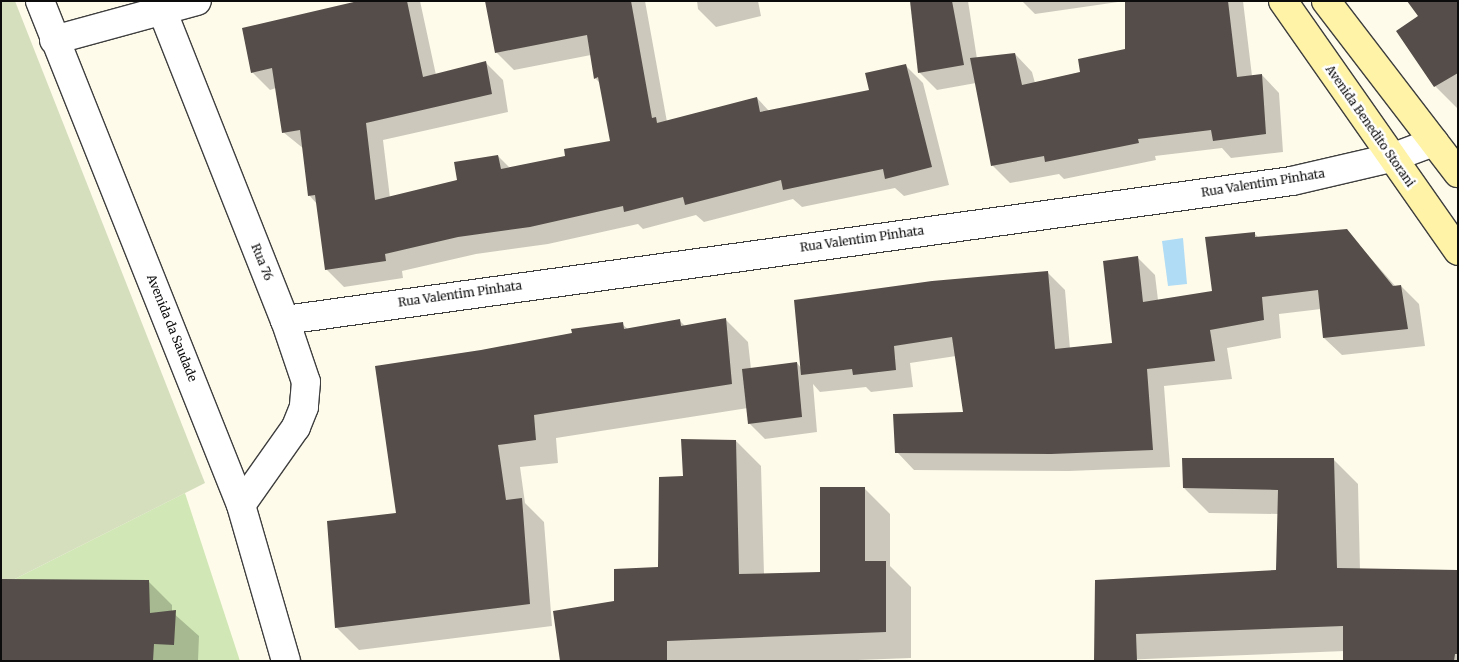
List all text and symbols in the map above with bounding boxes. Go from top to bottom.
street label: Avenida Benedito Storani [1322,62,1418,190]
street label: Rua Valentim Pinhata [1200,166,1326,200]
street label: Rua Valentim Pinhata [799,223,925,255]
street label: Rua 76 [248,242,276,282]
street label: Avenida da Saudade [144,272,200,384]
street label: Rua Valentim Pinhata [397,278,523,310]

